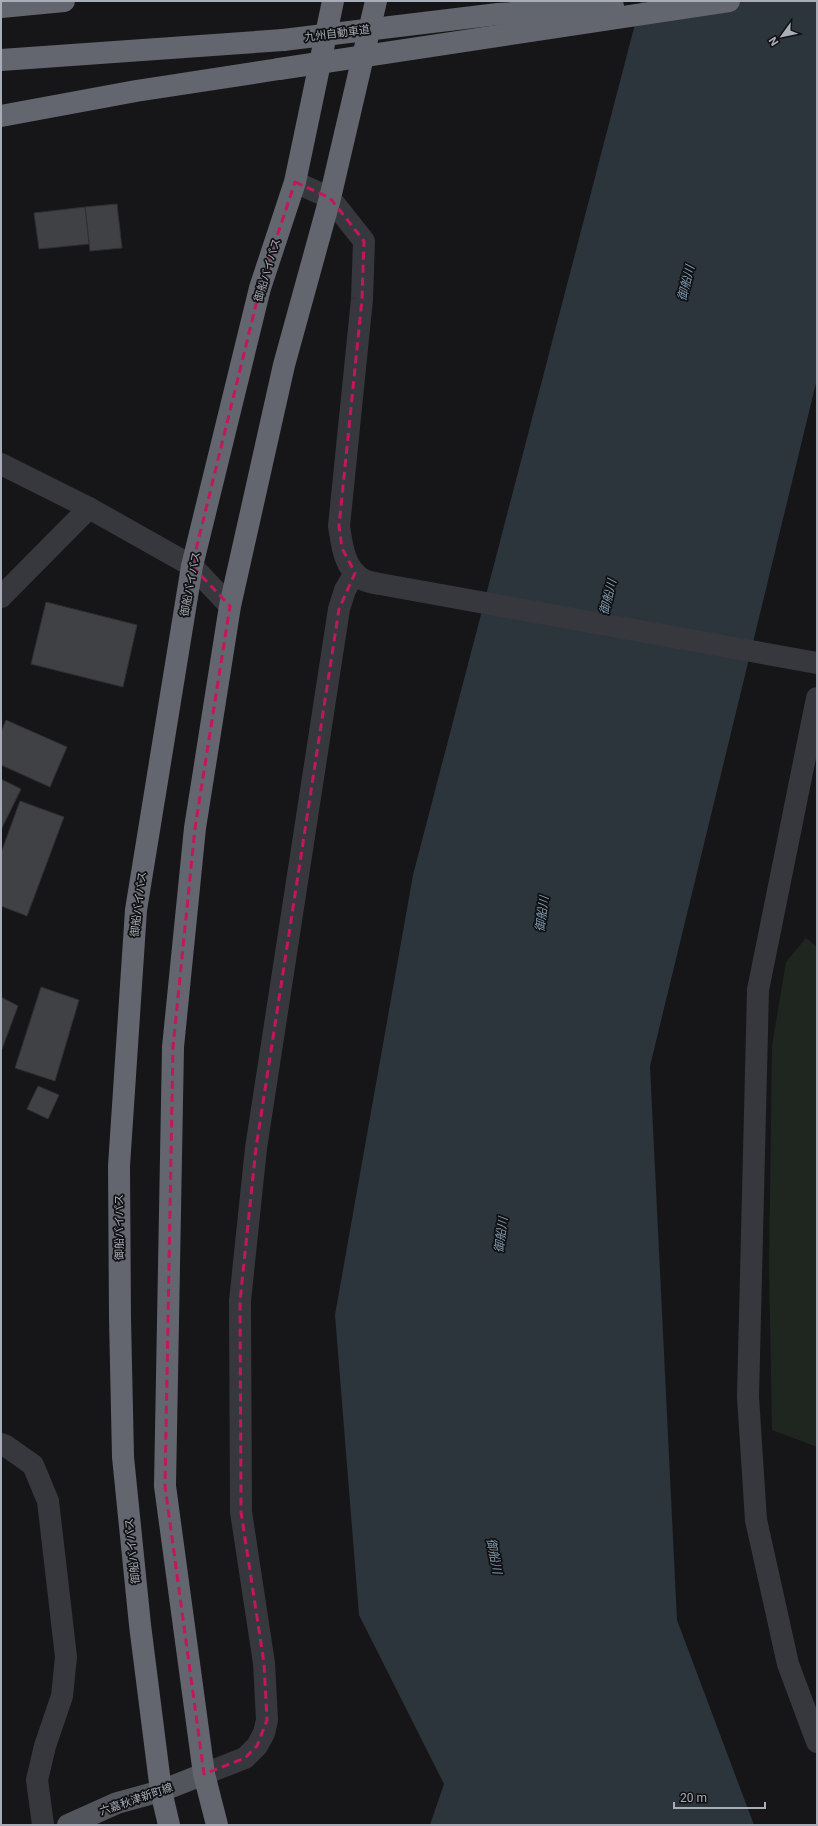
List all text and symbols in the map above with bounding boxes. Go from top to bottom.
north arrow [762,16,802,56]
street label: 九州自動車道 [304,23,371,44]
text: N [766,34,782,48]
street label: 御船バイパス [251,237,283,304]
water label: 御船川 [675,262,698,302]
street label: 御船バイパス [178,551,203,619]
water label: 御船川 [597,576,620,616]
street label: 御船バイパス [128,871,149,938]
water label: 御船川 [533,893,551,933]
street label: 御船バイパス [113,1194,126,1261]
water label: 御船川 [492,1214,510,1254]
street label: 御船バイパス [123,1518,143,1585]
water label: 御船川 [484,1537,505,1577]
street label: 六嘉秋津新町線 [98,1781,175,1818]
scale bar [674,1784,765,1810]
text: 20 m [680,1791,707,1805]

